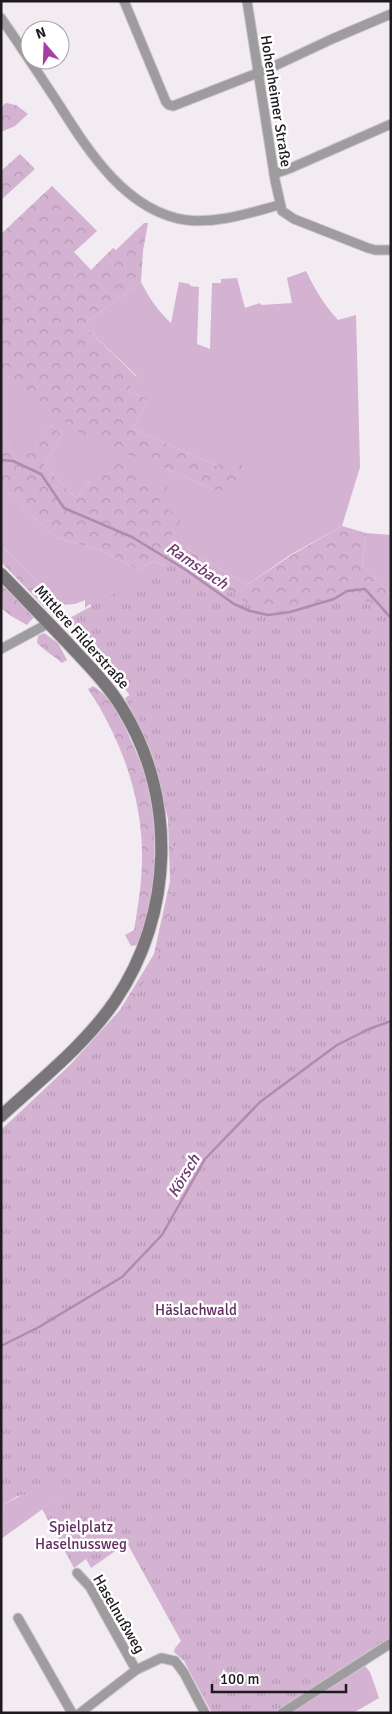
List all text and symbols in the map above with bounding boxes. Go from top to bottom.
north arrow [20,20,70,70]
text: N [34,24,48,43]
street label: Hohenheimer Straße [257,34,295,168]
water label: Ramsbach [162,538,233,595]
street label: Mittlere Filderstraße [31,581,133,693]
water label: Körsch [163,1150,205,1201]
park label: Häslachwald [155,1301,237,1319]
park label: Spielplatz Haselnussweg [35,1518,127,1553]
street label: Haselnußweg [89,1571,149,1657]
scale bar [212,1662,346,1694]
text: 100 m [220,1670,260,1688]

